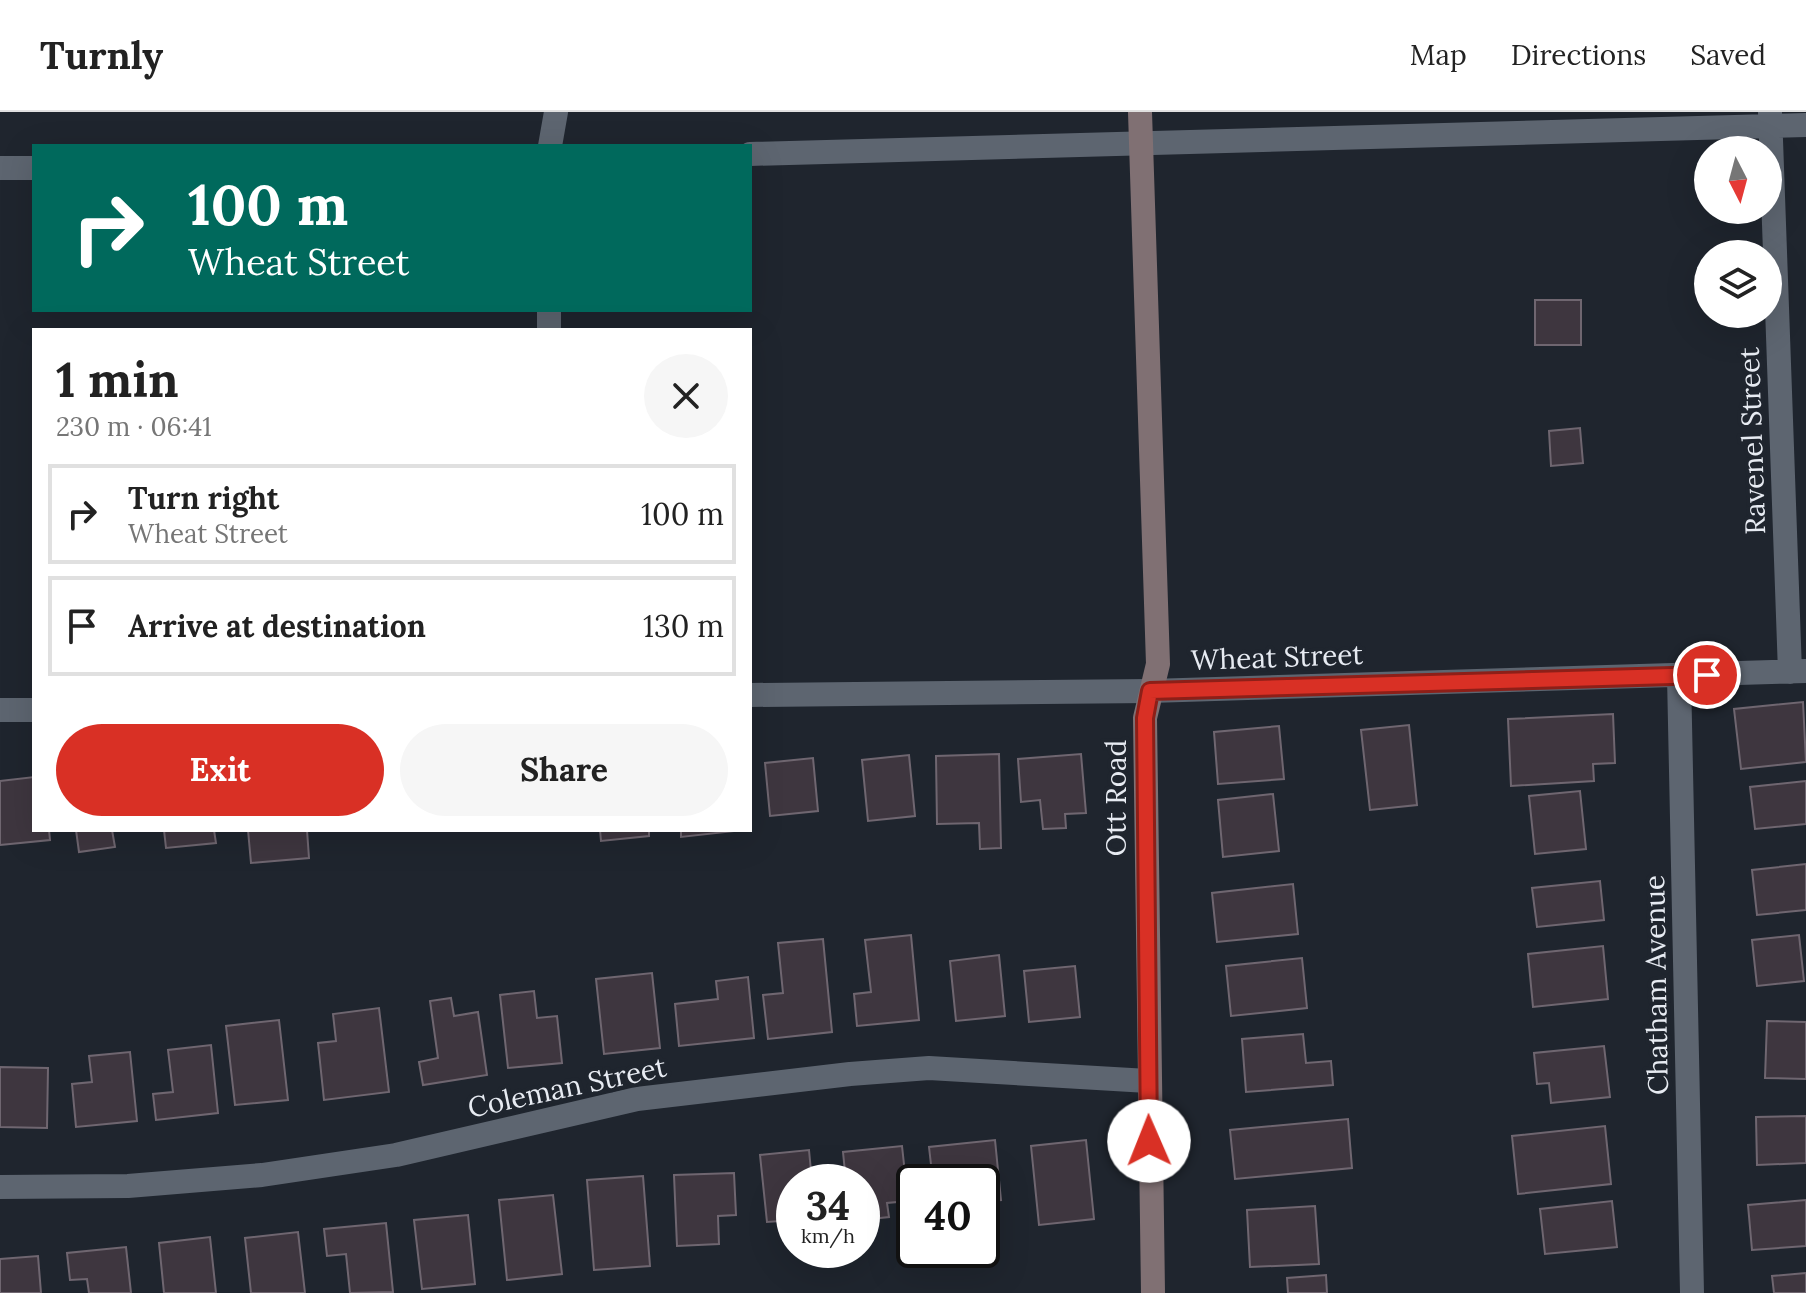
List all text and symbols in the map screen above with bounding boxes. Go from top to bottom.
text: Turnly [40,31,163,79]
text: Map [1410,37,1467,73]
text: Directions [1511,37,1646,73]
text: Saved [1690,37,1766,73]
north arrow [1694,136,1782,224]
map controls [1694,136,1782,328]
text: 100 m [188,169,348,240]
icon: right [56,176,160,280]
text: Wheat Street [188,239,409,285]
button: layers [1694,240,1782,328]
street label: Ravenel Street [1731,347,1773,535]
text: 1 min [56,349,179,410]
button: close [644,354,728,438]
text: 230 m · 06:41 [56,410,212,443]
text: Turn right [128,479,279,517]
icon: right [60,492,104,536]
text: 100 m [641,495,724,533]
text: Wheat Street [128,517,288,550]
icon: arrive [60,604,104,648]
text: Arrive at destination [128,607,426,645]
text: 130 m [643,607,724,645]
street label: Wheat Street [1190,636,1364,678]
pin [1673,641,1741,709]
icon: arrive [1685,653,1729,697]
button: Exit [56,724,384,816]
button: Share [400,724,728,816]
street label: Ott Road [1098,740,1134,856]
street label: Chatham Avenue [1636,875,1676,1095]
street label: Coleman Street [464,1048,670,1126]
position arrow [1107,1099,1191,1183]
speed limit sign: 40 [896,1164,1000,1268]
text: 34 [806,1180,850,1231]
text: km/h [801,1223,855,1248]

